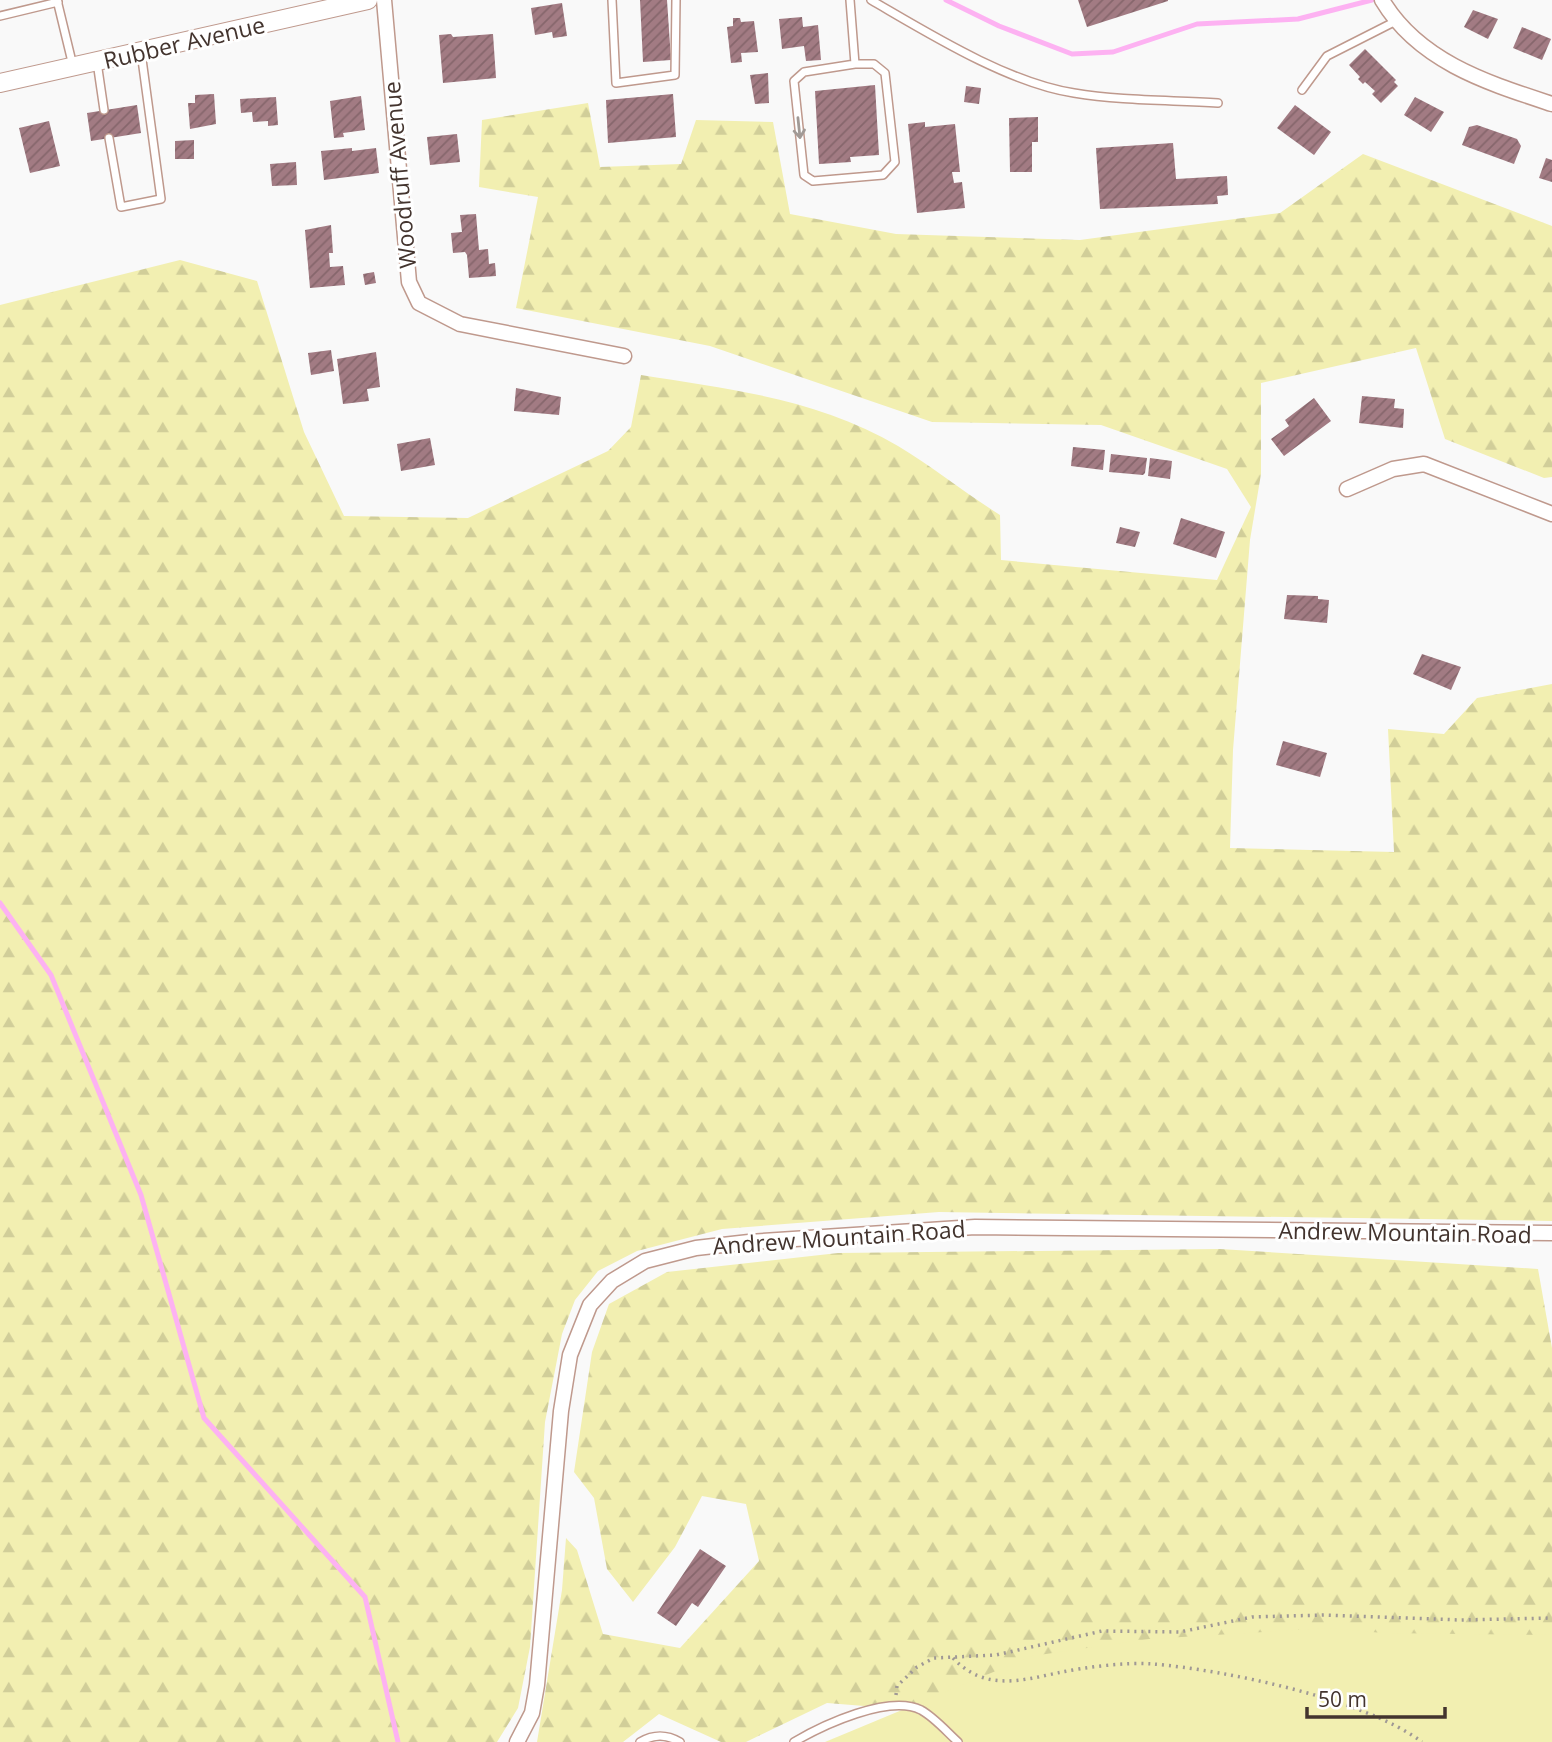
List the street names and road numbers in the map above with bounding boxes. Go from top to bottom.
street label: Rubber Avenue [100,8,268,76]
street label: Woodruff Avenue [375,80,423,270]
street label: Andrew Mountain Road [712,1212,966,1262]
street label: Andrew Mountain Road [1278,1214,1532,1250]

